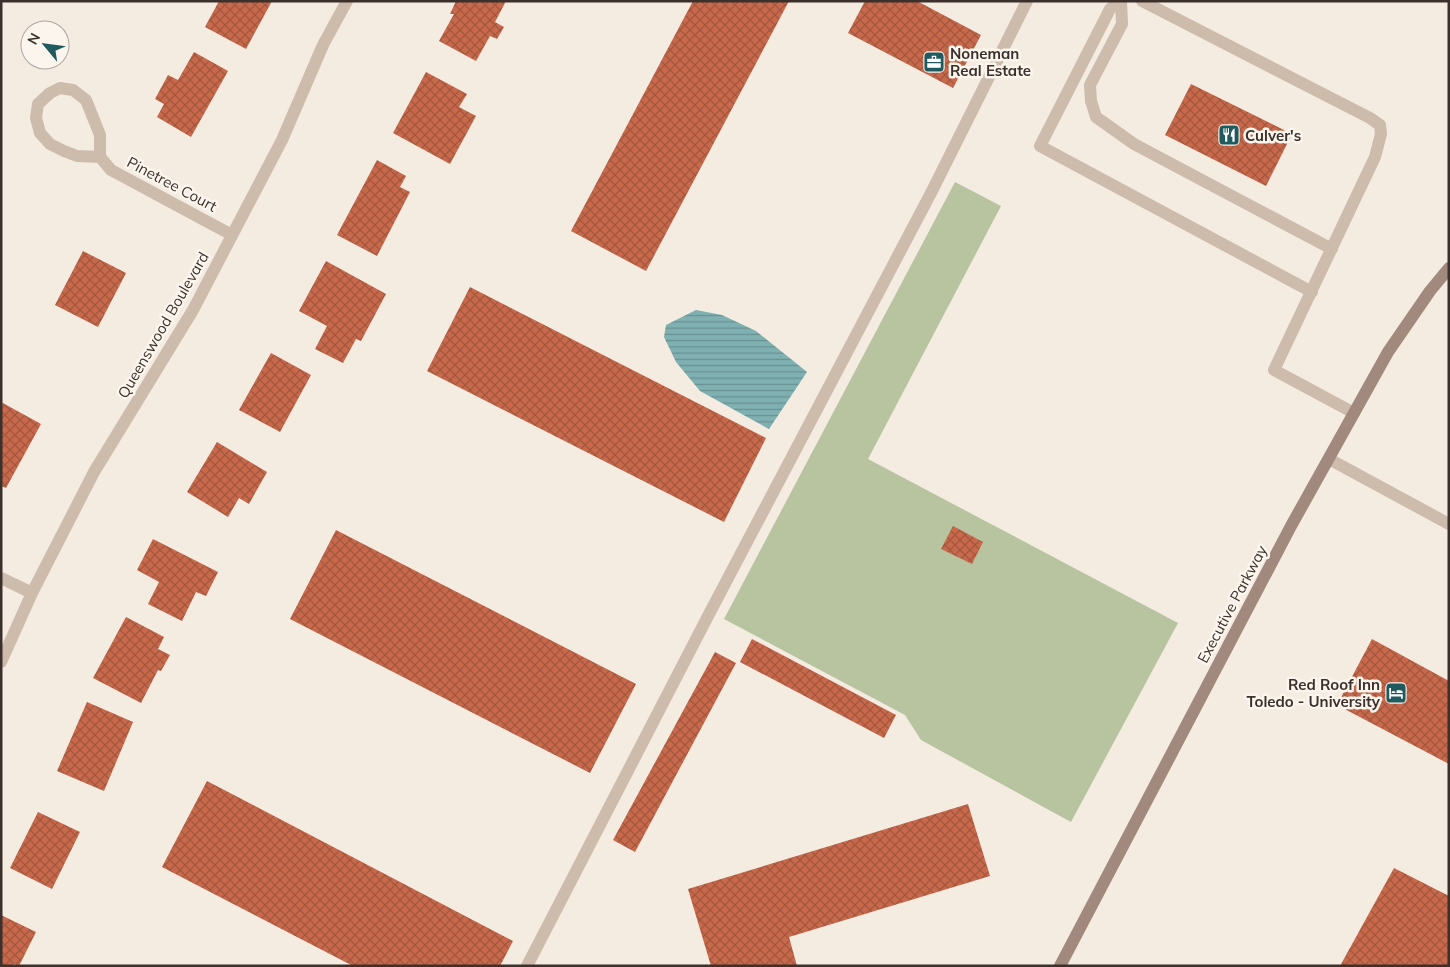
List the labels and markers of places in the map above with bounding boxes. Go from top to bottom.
place label: Noneman Real Estate [950,44,1031,80]
office icon: Noneman Real Estate [922,50,946,74]
restaurant icon: Culver's [1217,123,1241,147]
place label: Culver's [1245,126,1301,145]
place label: Red Roof Inn Toledo - University [1246,675,1381,711]
hotel icon: Red Roof Inn Toledo - University [1384,681,1408,705]

